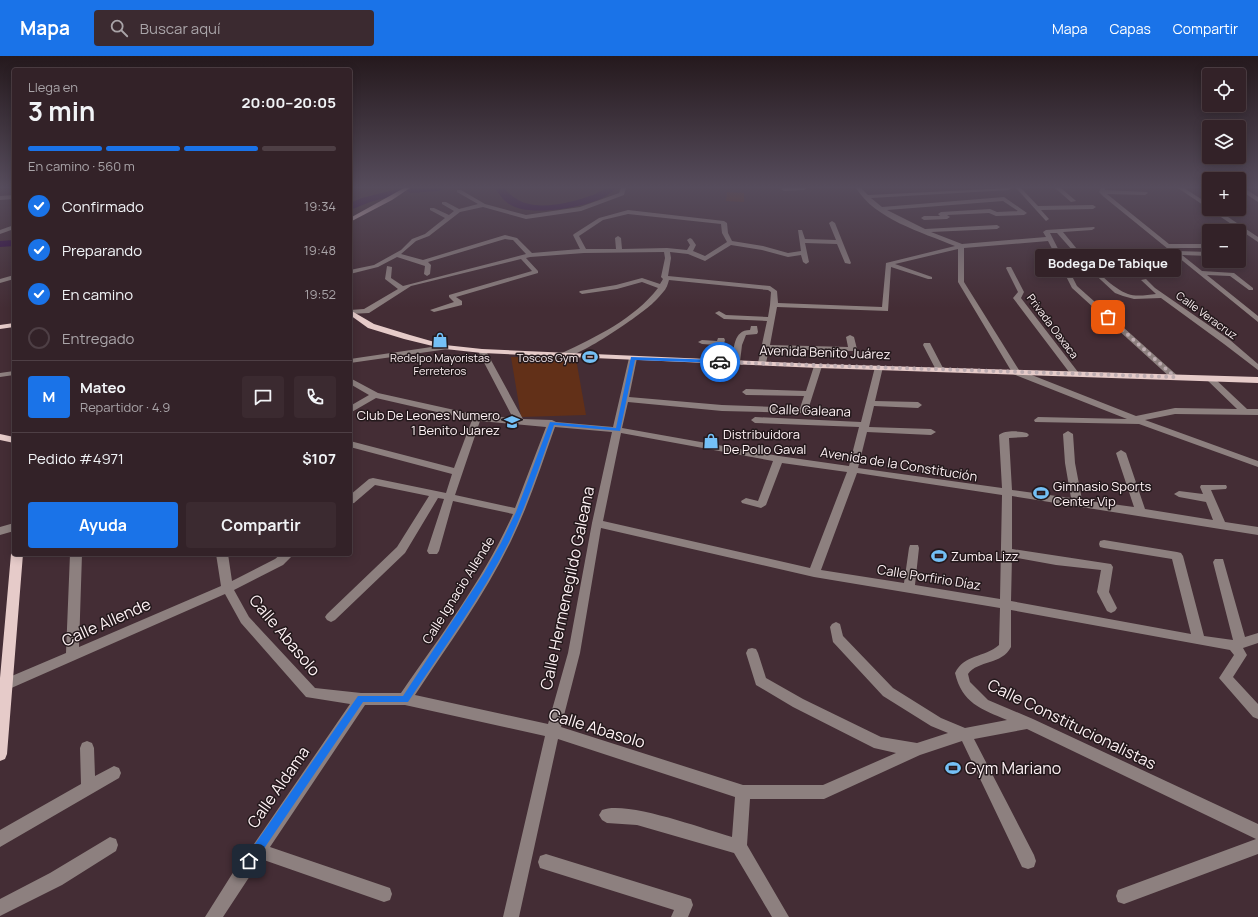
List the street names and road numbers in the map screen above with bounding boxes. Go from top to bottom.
street label: Calle Veracruz [1173,288,1241,342]
street label: Privada Oaxaca [1024,291,1082,361]
street label: Avenida Benito Juárez [759,341,891,363]
street label: Calle Galeana [769,400,851,420]
street label: Avenida de la Constitución [819,443,979,485]
street label: Calle Hermenegildo Galeana [535,484,599,692]
street label: Calle Ignacio Allende [418,533,499,647]
street label: Calle Porfirio Díaz [876,560,982,594]
street label: Calle Abasolo [244,590,326,680]
street label: Calle Allende [58,593,154,651]
street label: Calle Constitucionalistas [984,674,1160,774]
street label: Calle Abasolo [546,703,648,753]
street label: Calle Aldama [242,742,314,832]

